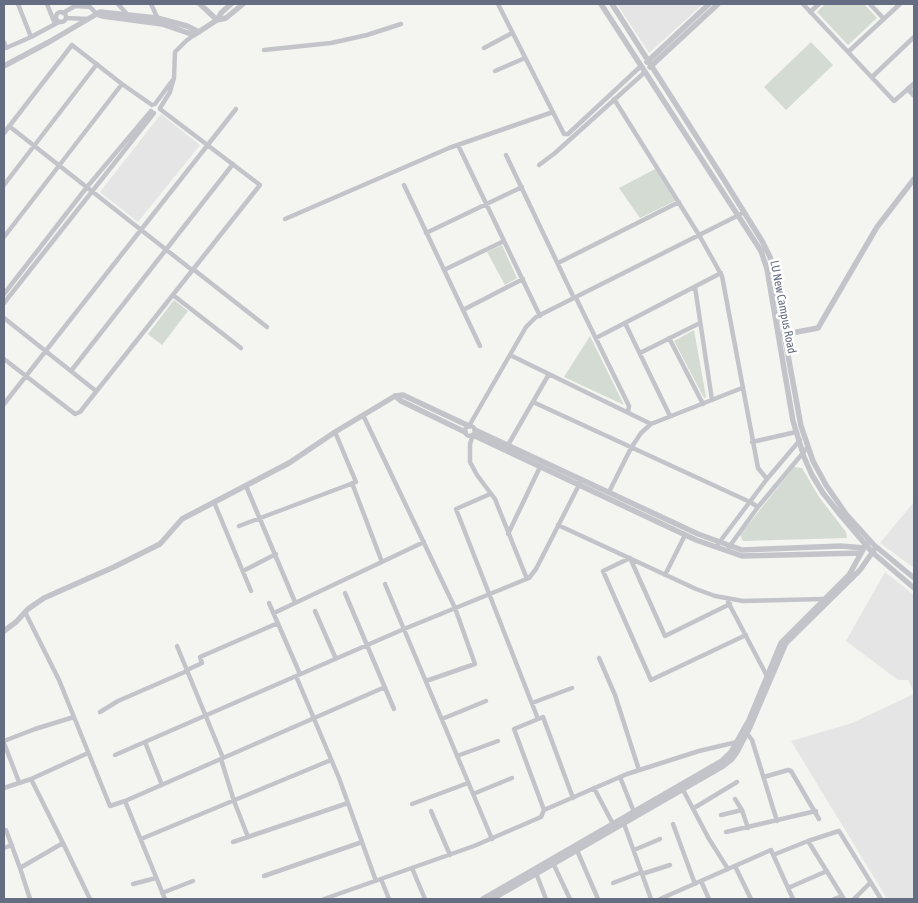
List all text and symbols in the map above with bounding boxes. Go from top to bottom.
street label: LU New Campus Road [767,259,799,355]

